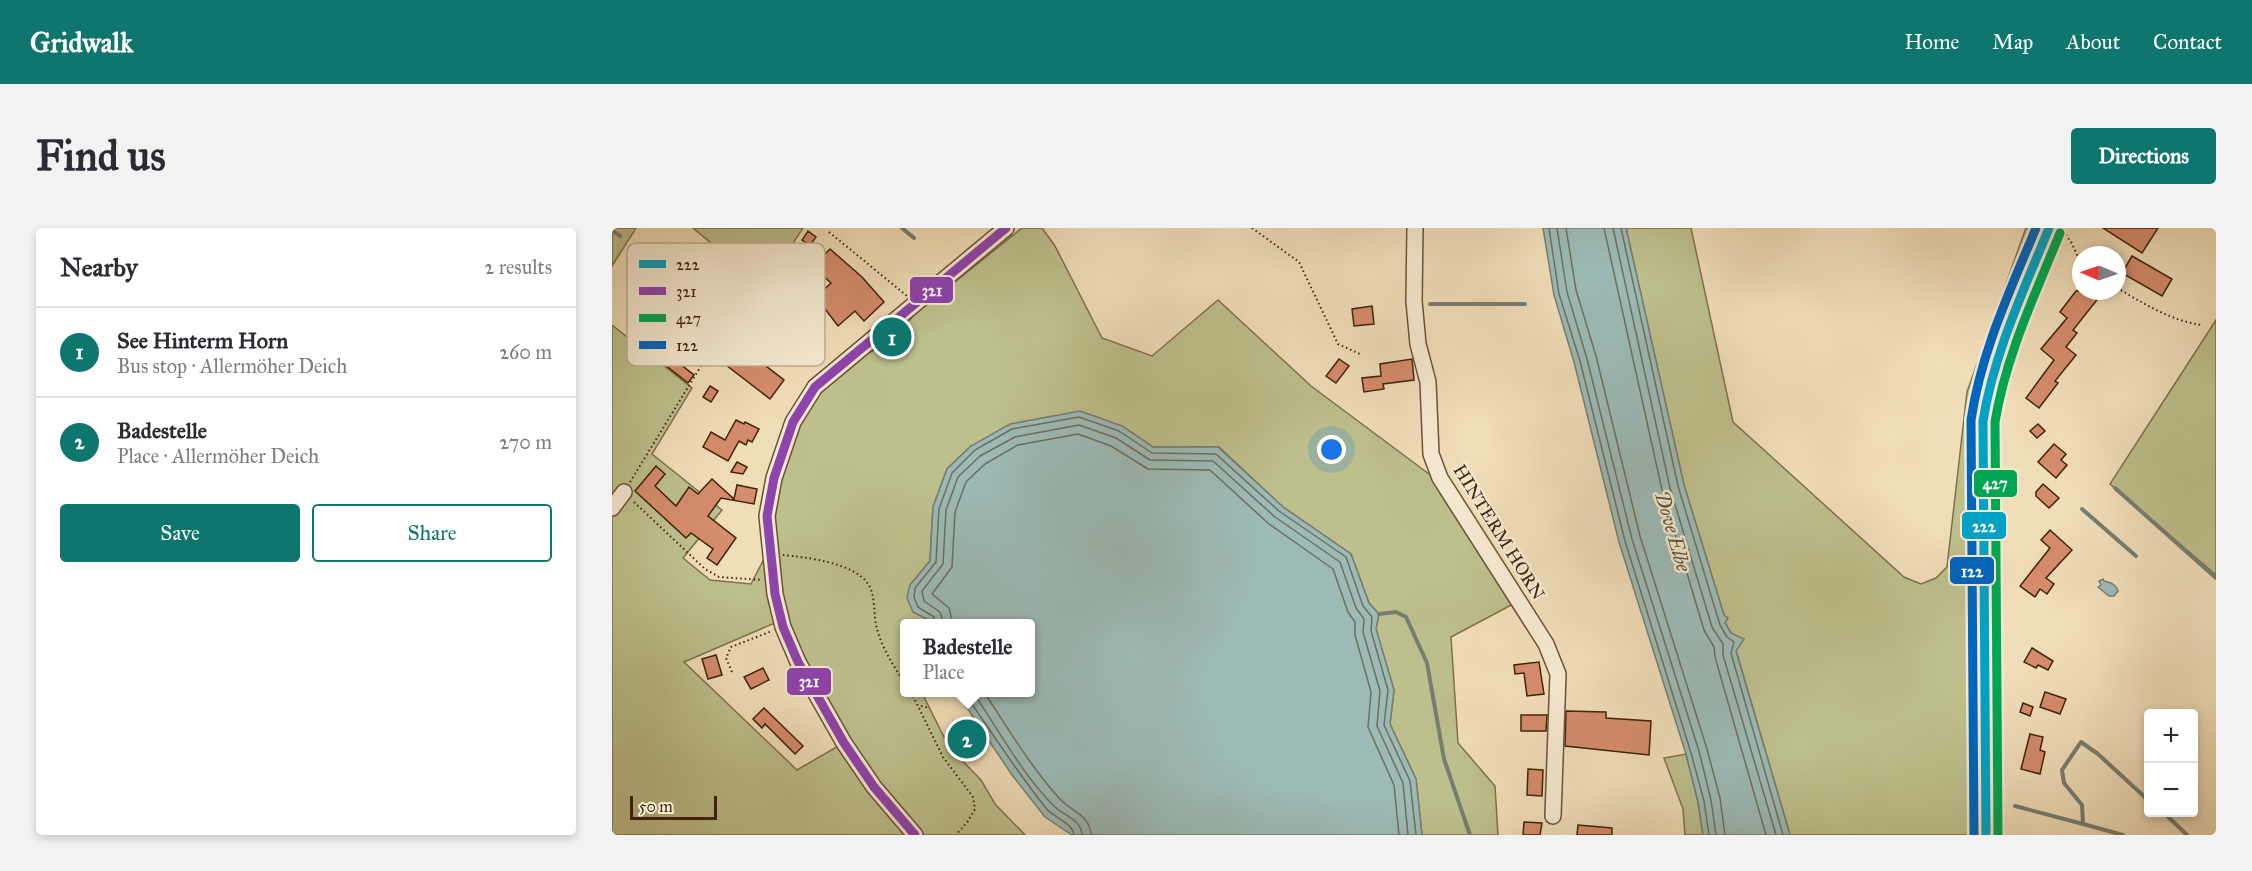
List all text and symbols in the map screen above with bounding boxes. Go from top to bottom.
text: Gridwalk [30,25,133,60]
text: Home [1904,29,1959,55]
text: Map [1992,29,2033,55]
text: About [2066,29,2120,55]
text: Contact [2153,29,2222,55]
button: Directions [2071,128,2216,184]
text: Find us [36,130,166,182]
legend [627,243,825,366]
north arrow [2072,246,2126,300]
text: Nearby [60,251,138,283]
text: 2 results [484,255,552,279]
text: 222 [676,255,700,274]
line badge: 321 [909,276,954,304]
text: 321 [922,281,943,301]
text: 321 [676,282,697,301]
text: 427 [676,309,701,328]
pin: 1 [872,314,912,360]
text: See Hinterm Horn [117,327,288,354]
text: 122 [676,336,698,355]
text: 1 [76,340,83,364]
text: 260 m [499,340,552,364]
text: Bus stop · Allermöher Deich [117,354,347,378]
text: Badestelle [117,417,207,444]
text: 2 [75,430,84,454]
text: 270 m [499,430,552,454]
your location [1317,435,1346,464]
text: Place · Allermöher Deich [117,444,319,468]
street label: HINTERM HORN [1448,460,1550,604]
line badge: 427 [1973,469,2018,498]
text: 427 [1983,474,2008,494]
water label: Dove Elbe [1650,488,1696,575]
button: Save [60,504,300,562]
button: Share [312,504,552,562]
line badge: 222 [1961,511,2007,540]
text: 222 [1972,517,1997,536]
line badge: 122 [1949,556,1995,585]
text: 122 [1961,562,1984,581]
popup [900,619,1035,697]
text: Badestelle [922,633,1013,660]
text: Place [922,660,965,684]
line badge: 321 [786,667,832,696]
text: 321 [799,672,820,692]
map controls [2144,709,2198,817]
button: + [2144,709,2198,763]
pin: 2 [948,716,986,762]
button: − [2144,763,2198,817]
scale bar [630,793,717,820]
text: 50 m [639,797,673,816]

